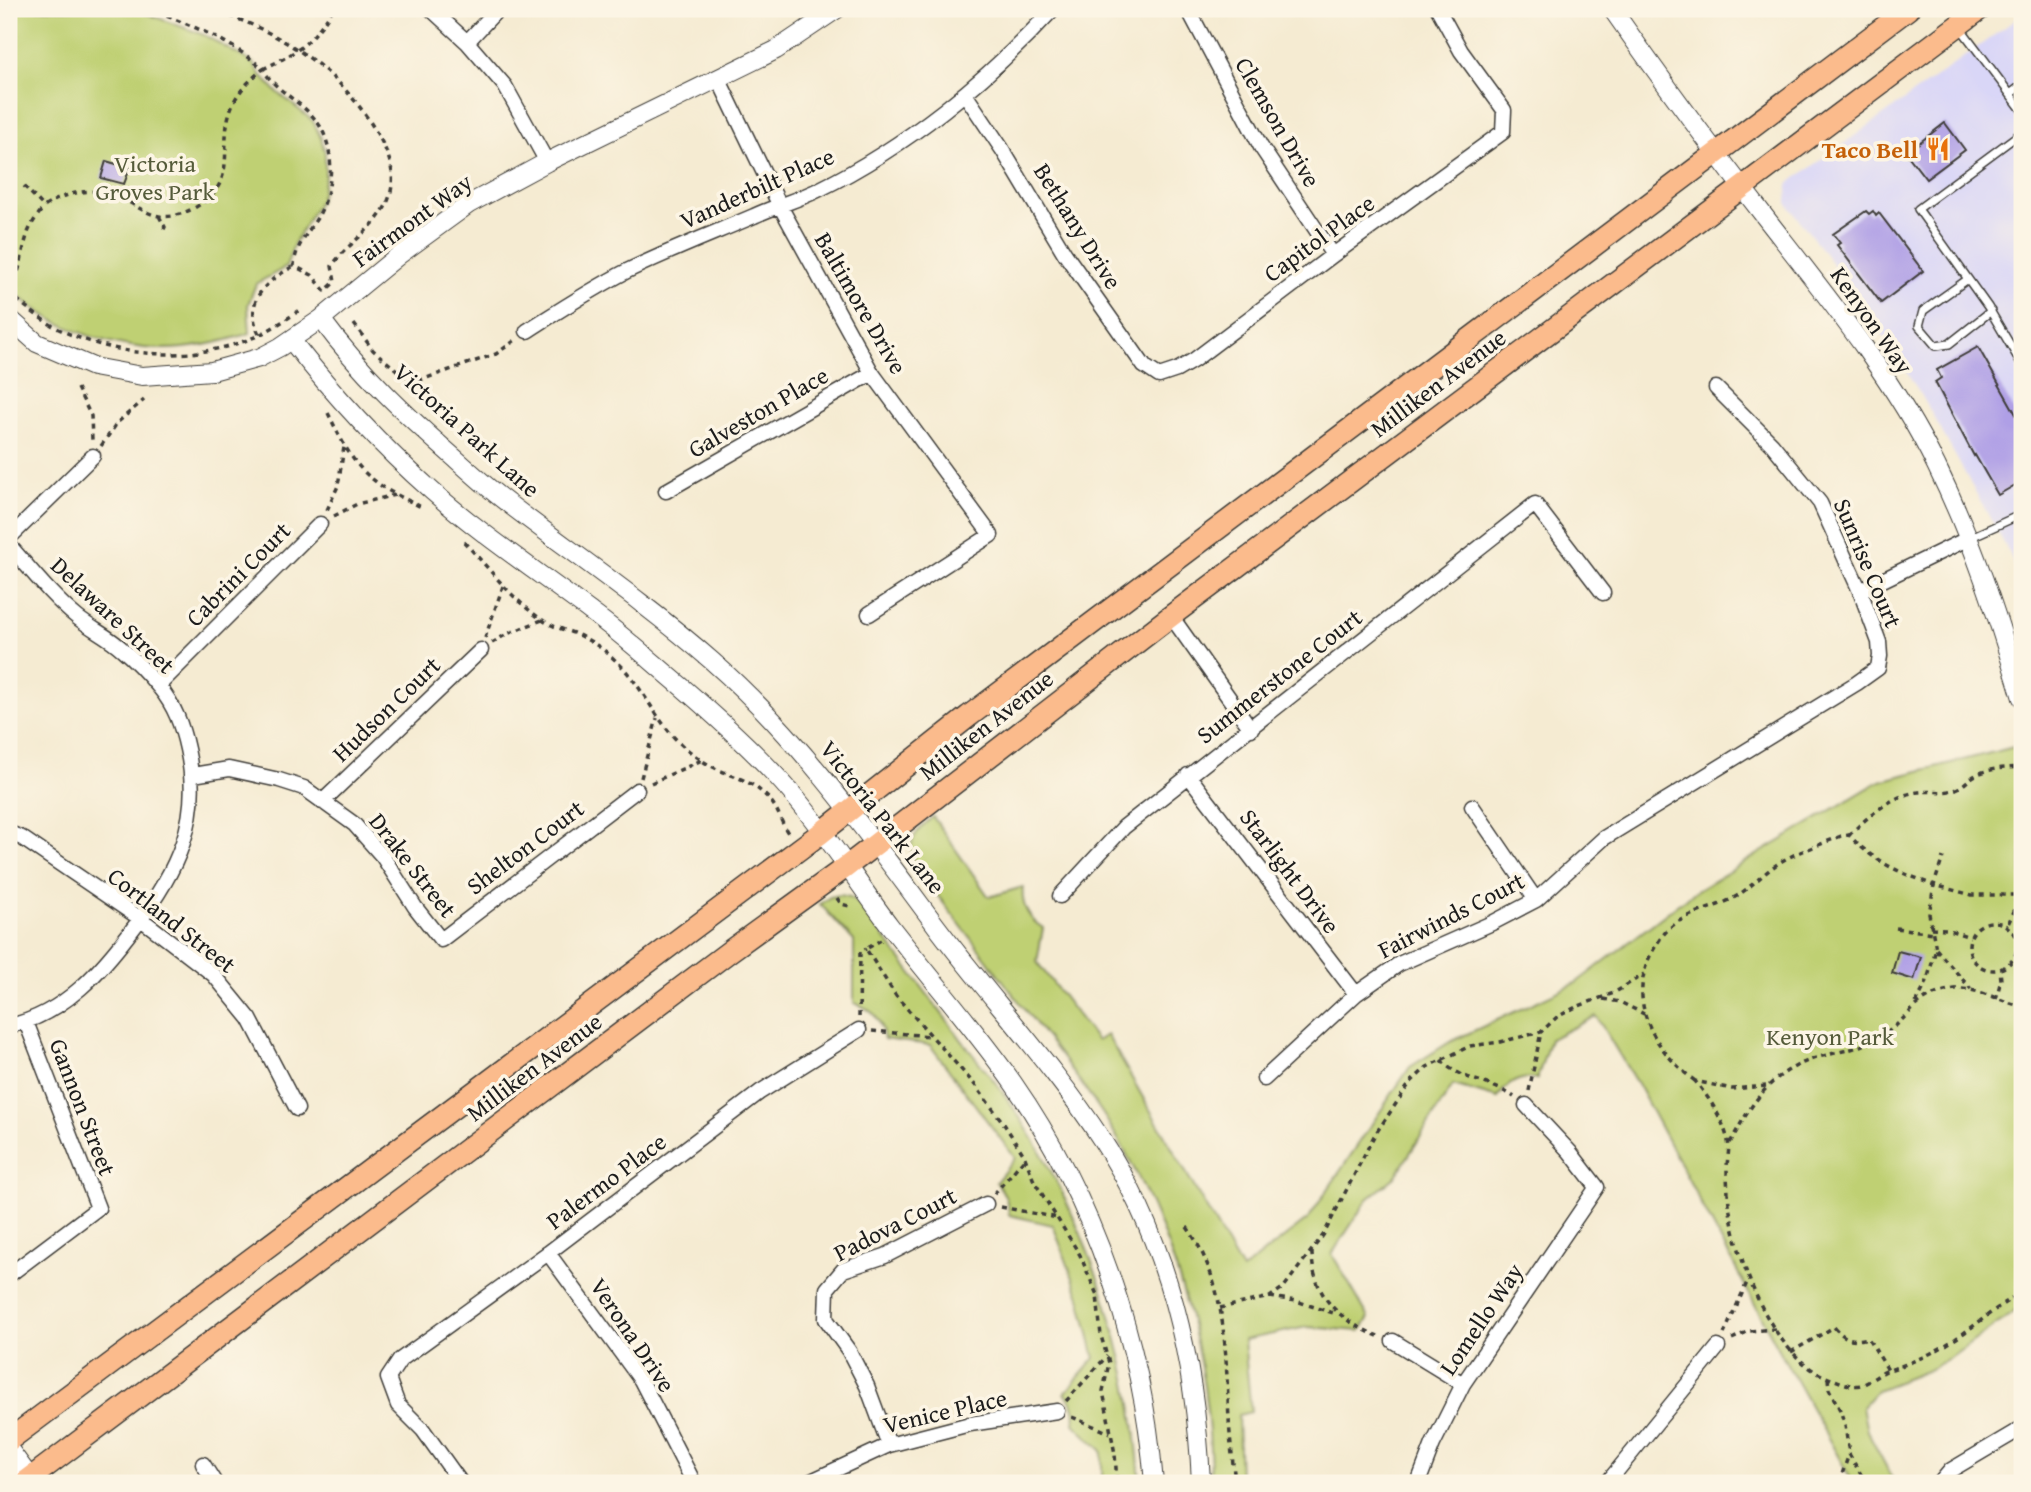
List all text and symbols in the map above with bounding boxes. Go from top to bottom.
street label: Clemson Drive [1227,50,1329,194]
place label: Taco Bell [1822,132,1919,167]
restaurant icon: Taco Bell [1924,135,1952,163]
street label: Vanderbilt Place [674,138,840,238]
park label: Victoria Groves Park [95,146,215,209]
street label: Bethany Drive [1025,156,1131,296]
street label: Fairmont Way [345,164,479,275]
street label: Capitol Place [1256,186,1382,290]
street label: Baltimore Drive [806,226,916,380]
street label: Kenyon Way [1822,259,1922,381]
street label: Milliken Avenue [1363,320,1513,446]
street label: Victoria Park Lane [386,355,548,505]
street label: Galveston Place [681,358,835,466]
street label: Sunrise Court [1825,493,1911,634]
street label: Cabrini Court [178,513,299,634]
street label: Delaware Street [43,548,183,682]
street label: Summerstone Court [1189,600,1370,752]
street label: Hudson Court [324,648,448,770]
street label: Milliken Avenue [911,661,1061,789]
street label: Victoria Park Lane [812,733,954,901]
street label: Shelton Court [459,791,592,903]
street label: Starlight Drive [1232,801,1348,941]
street label: Drake Street [361,805,465,925]
street label: Cortland Street [101,859,244,982]
street label: Fairwinds Court [1372,863,1531,967]
street label: Milliken Avenue [459,1004,609,1130]
park label: Kenyon Park [1766,1019,1895,1054]
street label: Gannon Street [41,1033,125,1181]
street label: Palermo Place [539,1124,673,1238]
street label: Padova Court [828,1178,963,1270]
street label: Lomello Way [1431,1256,1531,1382]
street label: Verona Drive [582,1271,684,1399]
street label: Venice Place [880,1380,1010,1442]

